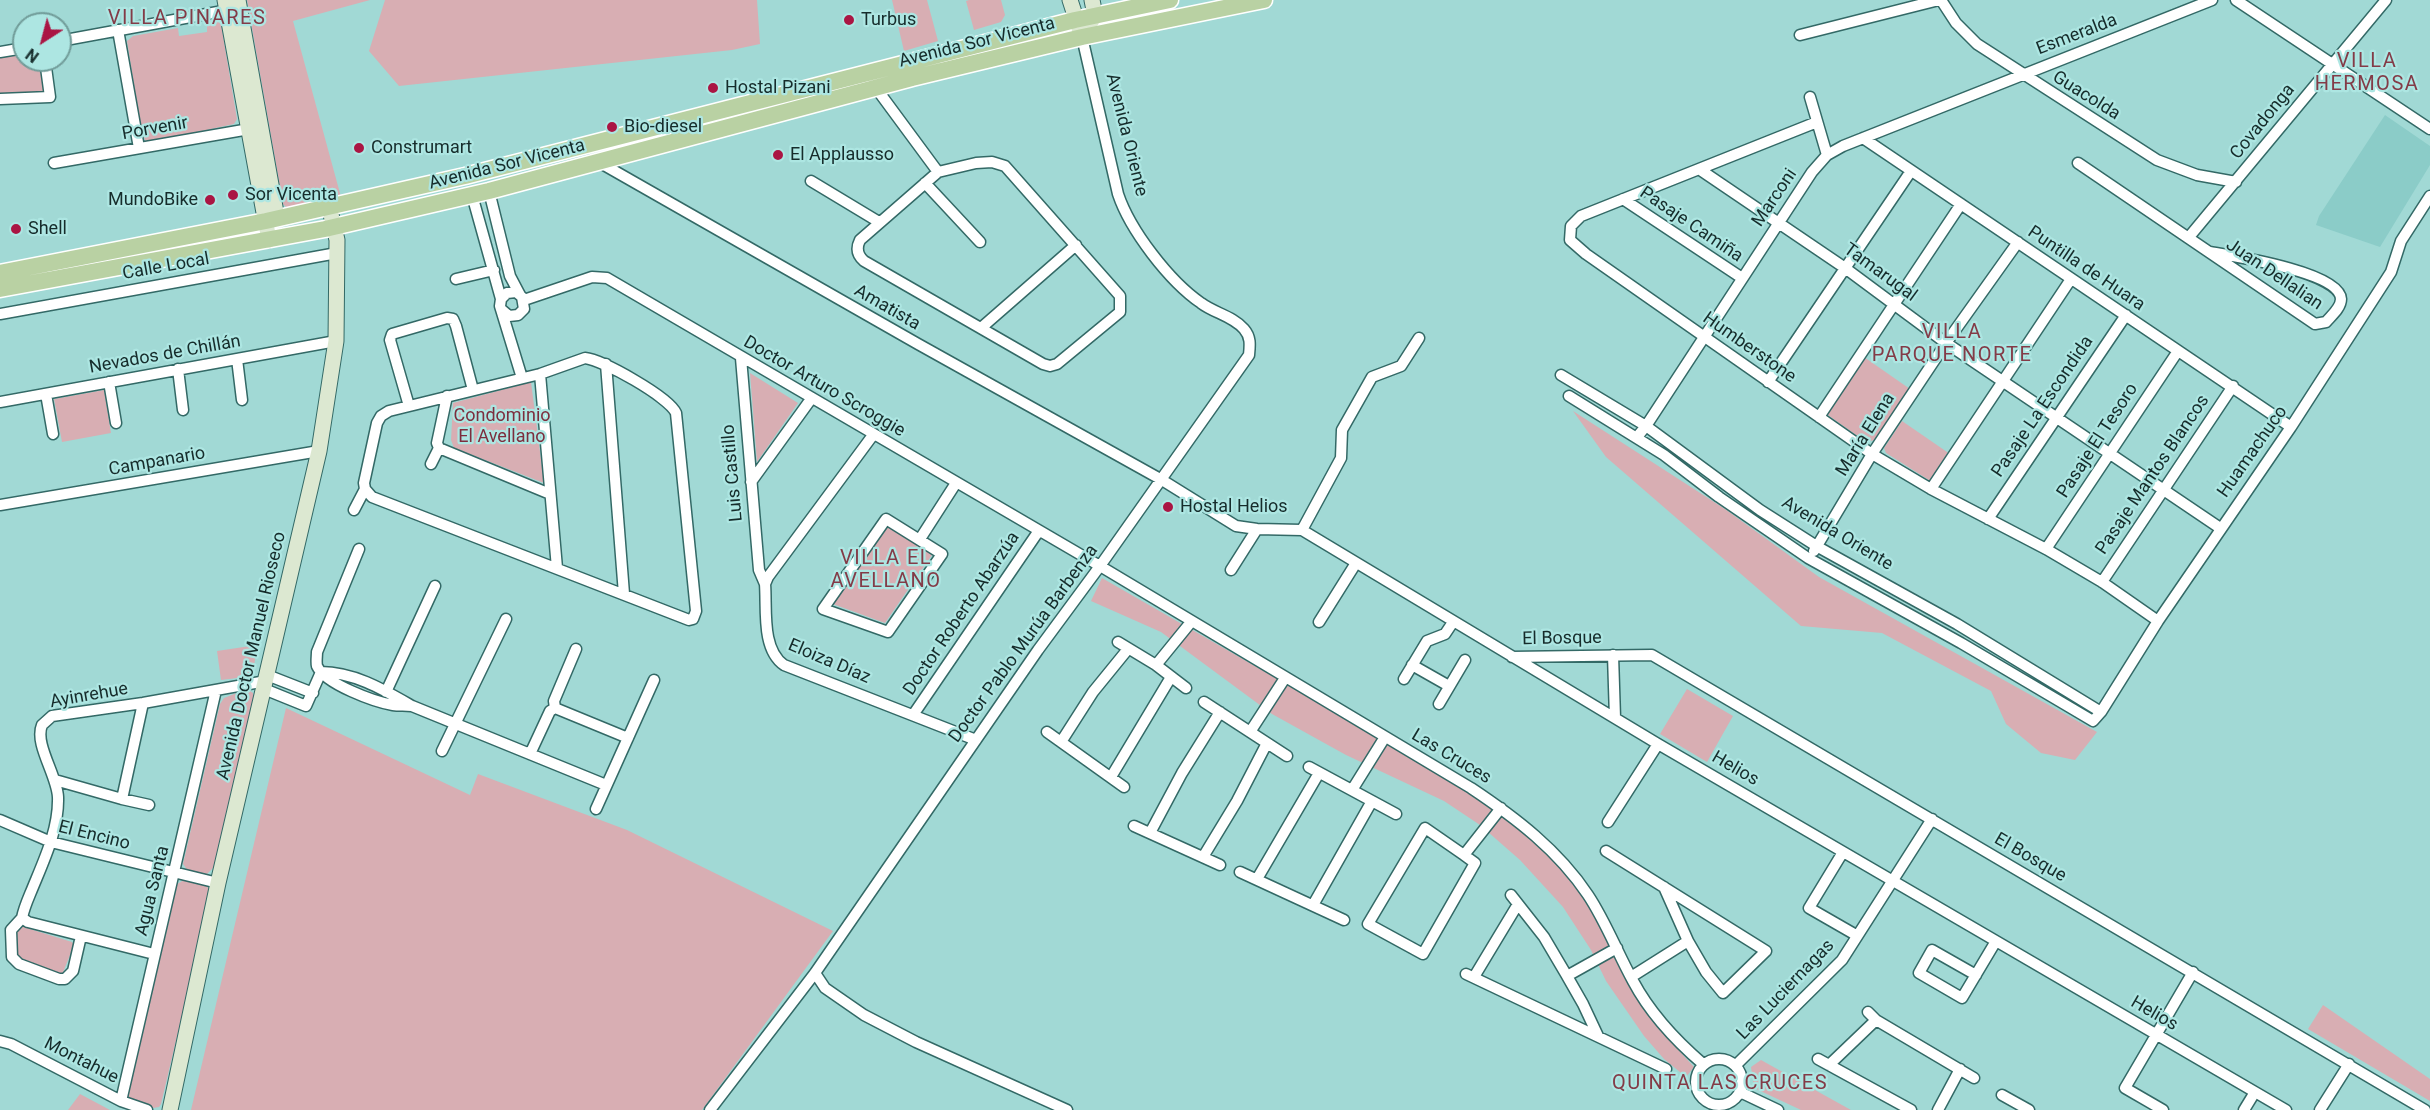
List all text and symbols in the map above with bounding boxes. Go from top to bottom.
district label: VILLA PINARES [108,7,266,31]
place label: Turbus [861,9,916,31]
street label: Esmeralda [2034,10,2120,60]
north arrow [12,12,72,72]
marker: Turbus [842,13,856,27]
street label: Avenida Sor Vicenta [897,13,1057,73]
text: N [22,44,42,66]
district label: VILLA HERMOSA [2315,50,2419,97]
street label: Guacolda [2048,67,2124,125]
street label: Avenida Oriente [1100,71,1152,199]
place label: Hostal Pizani [725,77,831,99]
street label: Covadonga [2226,80,2300,164]
marker: Hostal Pizani [706,81,720,95]
street label: Porvenir [120,113,190,145]
place label: Bio-diesel [624,116,702,138]
marker: Bio-diesel [605,120,619,134]
street label: Avenida Sor Vicenta [427,135,587,195]
place label: Construmart [371,137,472,159]
marker: Construmart [352,141,366,155]
place label: El Applausso [790,144,894,166]
marker: El Applausso [771,148,785,162]
street label: Marconi [1748,165,1802,231]
street label: Pasaje Camiña [1635,183,1747,267]
place label: Sor Vicenta [245,184,337,206]
marker: Sor Vicenta [226,188,240,202]
place label: MundoBike [108,189,198,211]
marker: MundoBike [203,193,217,207]
place label: Shell [28,218,67,240]
marker: Shell [9,222,23,236]
street label: Puntilla de Huara [2023,222,2149,316]
street label: Juan Dellalian [2221,235,2327,315]
street label: Tamarugal [1839,239,1921,307]
street label: Calle Local [121,249,211,285]
street label: Amatista [850,281,924,335]
street label: Humberstone [1698,308,1800,388]
district label: VILLA PARQUE NORTE [1872,321,2032,368]
street label: Nevados de Chillán [88,331,242,379]
street label: Doctor Arturo Scroggie [739,332,909,442]
street label: Pasaje La Escondida [1988,332,2098,482]
street label: Pasaje El Tesoro [2053,379,2143,503]
street label: María Elena [1832,389,1900,481]
street label: Pasaje Mantos Blancos [2092,391,2214,559]
street label: Huamachuco [2213,402,2293,502]
park label: Condominio El Avellano [453,405,551,448]
street label: Luis Castillo [718,424,748,522]
street label: Campanario [107,443,207,481]
street label: Avenida Oriente [1777,492,1897,576]
place label: Hostal Helios [1180,496,1288,518]
marker: Hostal Helios [1161,500,1175,514]
street label: Doctor Roberto Abarzúa [899,528,1025,700]
street label: Avenida Doctor Manuel Rioseco [213,530,291,782]
street label: Doctor Pablo Murúa Barbenza [945,541,1103,747]
district label: VILLA EL AVELLANO [830,547,942,594]
street label: El Bosque [1522,628,1602,650]
street label: Eloiza Díaz [785,635,873,689]
street label: Ayinrehue [48,679,130,713]
street label: Las Cruces [1407,725,1495,789]
street label: Helios [1708,747,1762,791]
street label: El Encino [56,817,132,855]
street label: El Bosque [1990,829,2070,887]
street label: Agua Santa [131,844,175,938]
street label: Las Luciernagas [1733,935,1839,1045]
street label: Helios [2127,992,2181,1036]
street label: Montahue [40,1033,122,1089]
district label: QUINTA LAS CRUCES [1612,1072,1828,1096]

